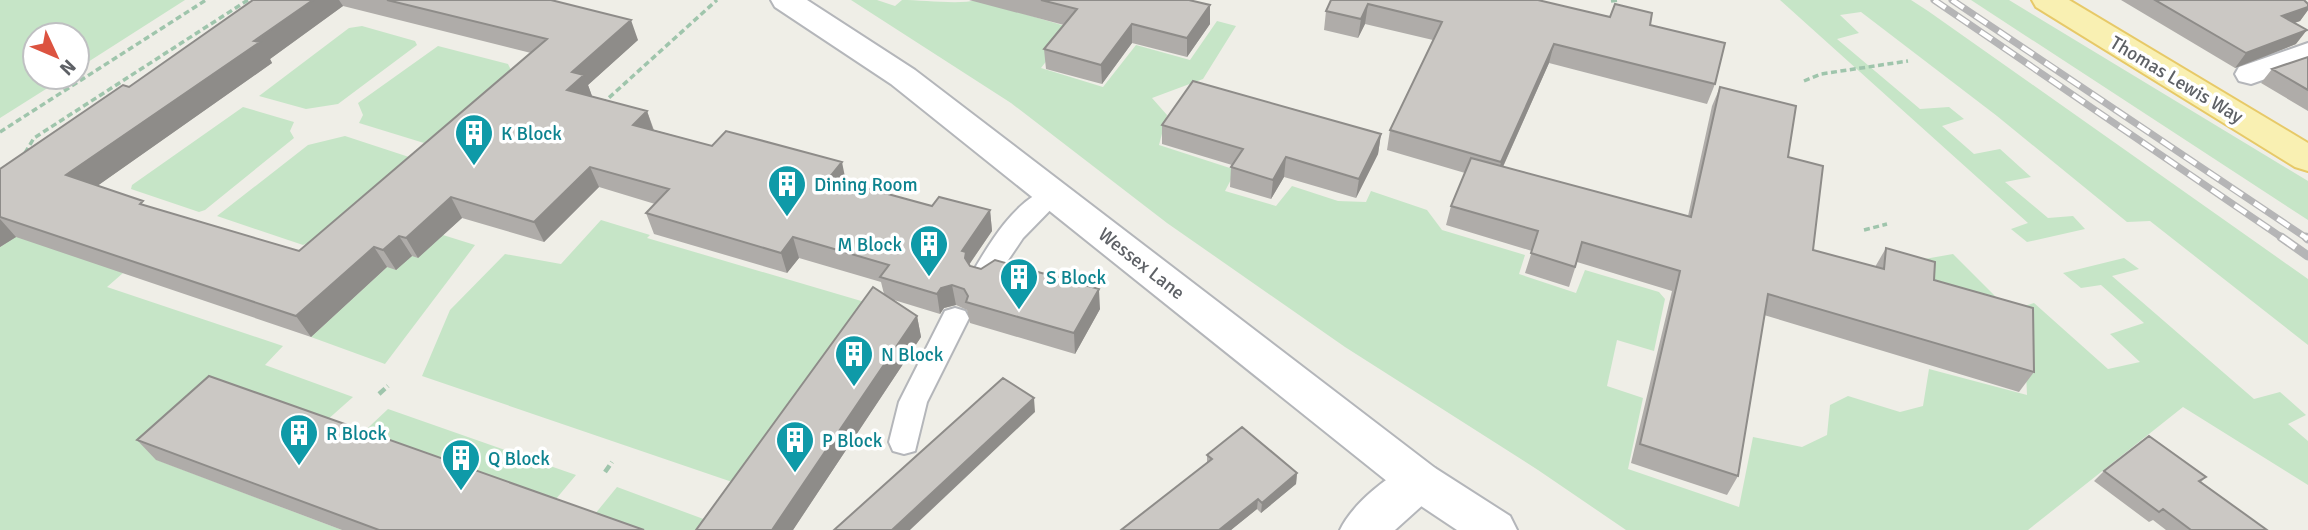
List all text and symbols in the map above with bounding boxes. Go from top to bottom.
north arrow [21,21,91,91]
street label: Thomas Lewis Way [2106,31,2247,129]
text: N [54,54,81,80]
building icon: K Block [453,112,495,167]
place label: K Block [501,122,562,146]
building icon: Dining Room [766,163,808,218]
place label: Dining Room [814,173,918,197]
building icon: M Block [908,223,950,278]
street label: Wessex Lane [1093,223,1189,305]
place label: M Block [837,233,902,257]
building icon: S Block [998,256,1040,311]
place label: S Block [1046,266,1106,290]
building icon: N Block [833,333,875,388]
place label: N Block [881,343,944,367]
building icon: R Block [278,412,320,467]
building icon: P Block [774,419,816,474]
place label: R Block [326,422,387,446]
place label: P Block [822,429,883,453]
building icon: Q Block [440,437,482,492]
place label: Q Block [488,447,550,471]

